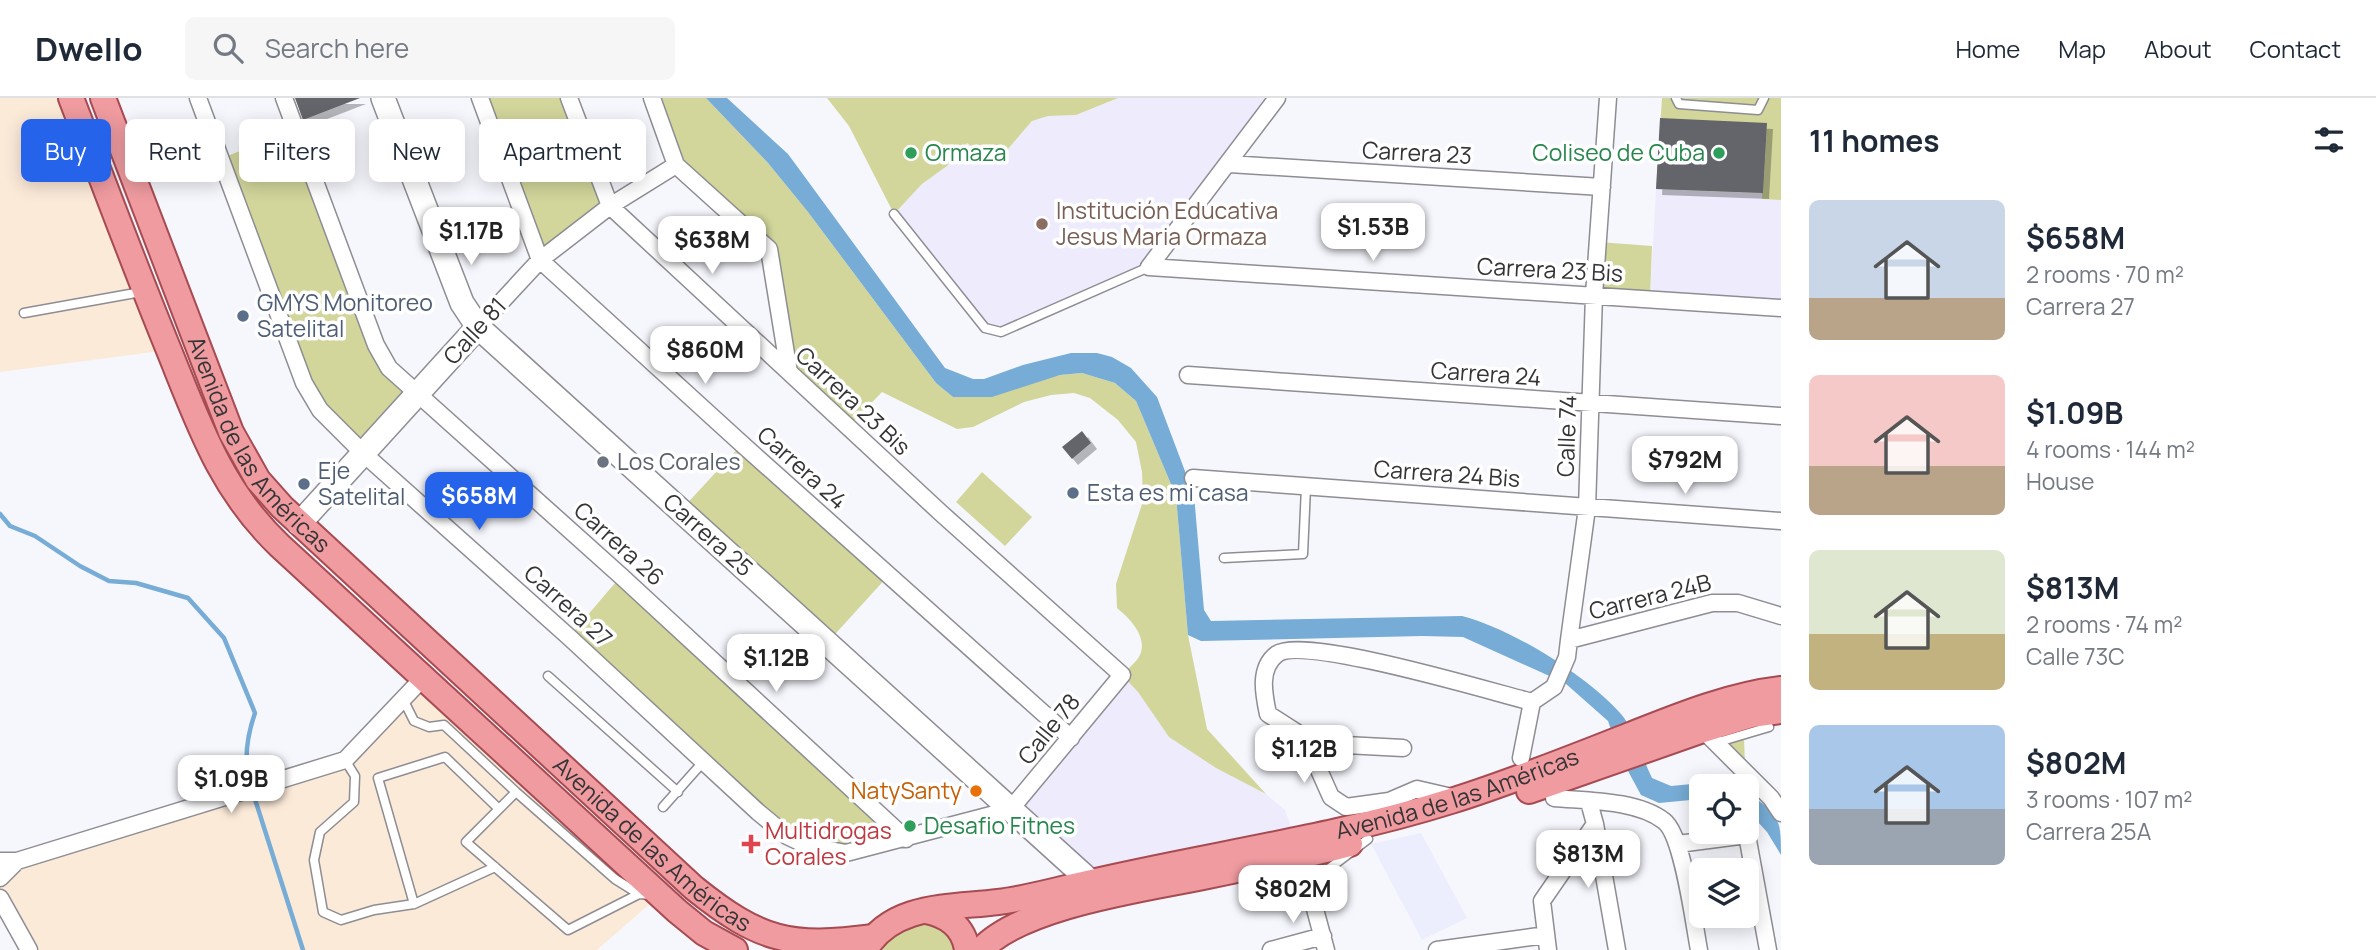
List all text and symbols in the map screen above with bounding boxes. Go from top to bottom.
search box [185,17,675,80]
text: Dwello [35,26,143,71]
icon: search [209,29,247,67]
text: Search here [265,30,409,66]
text: Home [1955,32,2020,65]
text: Map [2058,32,2106,65]
text: About [2144,32,2212,65]
text: Contact [2250,32,2341,65]
chip: Buy [21,119,111,182]
chip: Rent [125,119,225,182]
chip: Filters [239,119,355,182]
chip: New [369,119,465,182]
chip: Apartment [479,119,646,182]
text: 11 homes [1809,120,1940,161]
icon: filters [2310,121,2348,159]
street label: Carrera 23 [1361,133,1473,171]
place label: Ormaza [925,136,1006,168]
place label: Coliseo de Cuba [1532,136,1705,168]
marker: Ormaza [903,145,919,161]
marker: Coliseo de Cuba [1711,145,1727,161]
place label: Institución Educativa Jesus Maria Ormaza [1056,194,1278,252]
pin: $1.53B [1316,204,1430,263]
pin: $1.17B [414,208,528,267]
text: $1.53B [1337,210,1409,242]
text: $1.17B [439,214,503,246]
pin: $638M [663,216,761,276]
marker: Institución Educativa Jesus Maria Ormaza [1034,216,1050,232]
text: $658M [2026,217,2125,258]
text: $638M [674,223,750,255]
icon: home [1865,228,1949,312]
street label: Carrera 23 Bis [1476,249,1624,289]
text: 2 rooms · 70 m² [2026,258,2184,290]
place label: GMYS Monitoreo Satelital [257,286,433,344]
street label: Calle 81 [435,290,513,371]
text: Carrera 27 [2026,290,2135,322]
marker: GMYS Monitoreo Satelital [235,308,251,324]
pin: $860M [656,327,754,386]
street label: Avenida de las Américas [181,331,338,559]
text: $860M [666,333,744,365]
street label: Carrera 23 Bis [789,339,918,462]
street label: Carrera 24 [1430,353,1542,393]
text: $1.09B [2026,392,2123,433]
street label: Calle 74 [1549,394,1583,478]
icon: home [1865,403,1949,487]
street label: Carrera 24 [751,418,854,516]
text: 4 rooms · 144 m² [2026,433,2195,465]
pin: $792M [1636,436,1734,496]
text: $792M [1648,443,1722,475]
place label: Los Corales [617,445,740,477]
street label: Carrera 24 Bis [1373,452,1521,494]
place label: Eje Satelital [318,454,405,512]
marker: Los Corales [595,454,611,470]
text: House [2026,465,2095,497]
pin: $658M [430,472,528,532]
marker: Eje Satelital [296,476,312,492]
place label: Esta es mi casa [1087,476,1249,508]
text: $658M [441,479,517,511]
street label: Carrera 25 [657,485,760,583]
marker: Esta es mi casa [1065,485,1081,501]
street label: Carrera 26 [567,494,672,592]
street label: Carrera 27 [517,557,620,654]
street label: Carrera 24B [1585,565,1714,627]
text: $813M [2026,567,2119,608]
icon: home [1865,578,1949,662]
text: 2 rooms · 74 m² [2026,608,2182,640]
pin: $1.12B [719,634,833,694]
text: Calle 73C [2026,640,2125,672]
text: $1.12B [743,641,809,673]
street label: Calle 78 [1010,686,1087,771]
pin: $1.12B [1247,726,1361,785]
text: $1.12B [1271,732,1337,764]
street label: Avenida de las Américas [1332,740,1583,846]
text: $802M [2026,742,2126,783]
street label: Avenida de las Américas [547,749,757,939]
icon: home [1865,753,1949,837]
pin: $1.09B [174,756,288,815]
text: $1.09B [194,762,268,794]
place label: NatySanty [851,774,962,806]
map controls [1689,774,1759,928]
button: locate [1689,774,1759,844]
marker: NatySanty [968,783,984,799]
text: 3 rooms · 107 m² [2026,783,2192,815]
place label: Desafio Fitnes [924,809,1075,841]
place label: Multidrogas Corales [765,814,892,872]
text: Carrera 25A [2026,815,2151,847]
marker: Desafio Fitnes [902,818,918,834]
pin: $813M [1539,830,1637,890]
marker: Multidrogas Corales [743,836,759,852]
text: $813M [1552,837,1624,869]
button: layers [1689,858,1759,928]
pin: $802M [1244,866,1342,925]
text: $802M [1254,872,1332,904]

